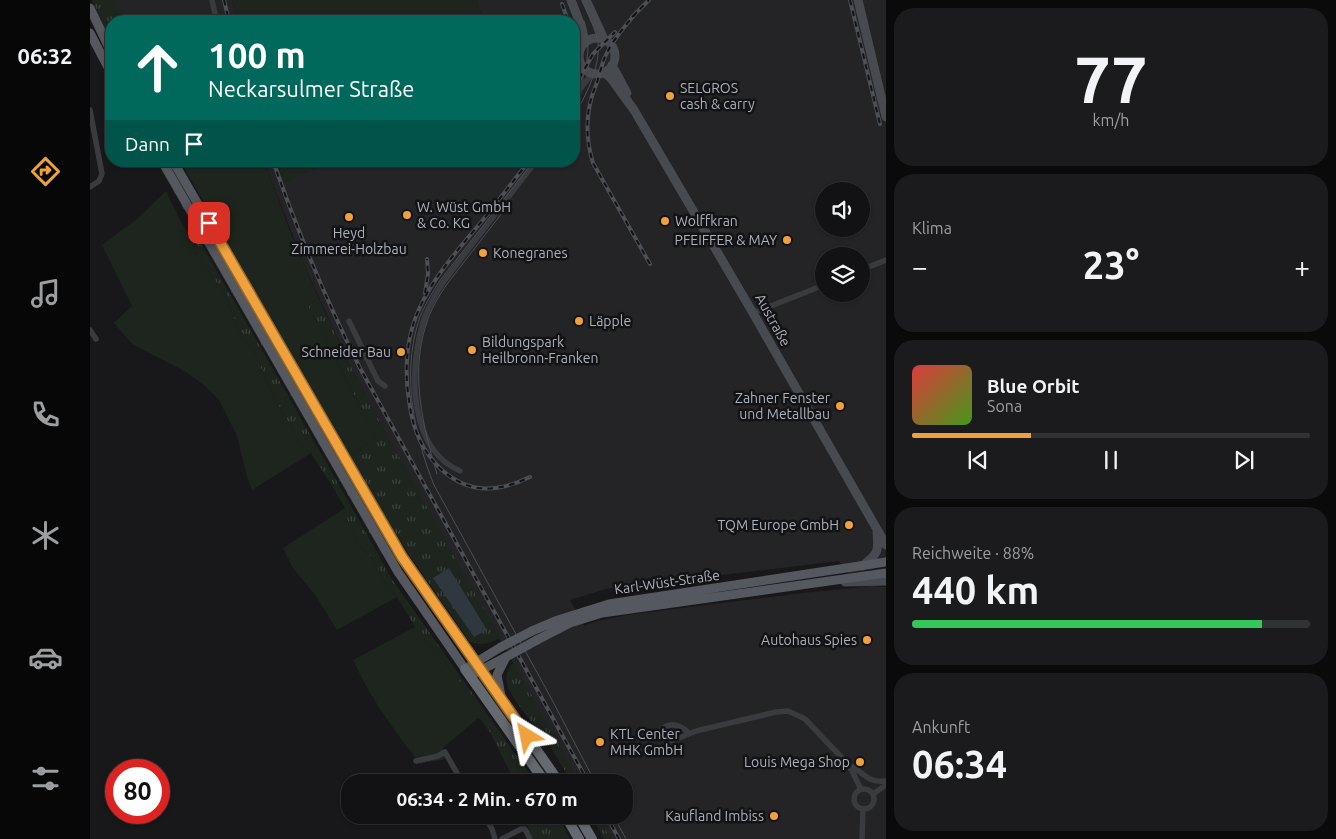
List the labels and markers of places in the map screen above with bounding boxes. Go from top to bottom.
place label: SELGROS cash & carry [680,80,755,112]
marker: SELGROS cash & carry [664,90,676,102]
place label: W. Wüst GmbH & Co. KG [417,199,511,231]
pin [188,202,230,244]
marker: W. Wüst GmbH & Co. KG [401,209,413,221]
marker: Heyd Zimmerei-Holzbau [343,211,355,223]
place label: Wolffkran [675,213,738,229]
marker: Wolffkran [659,215,671,227]
place label: Heyd Zimmerei-Holzbau [291,225,407,257]
place label: PFEIFFER & MAY [675,232,777,248]
marker: PFEIFFER & MAY [781,234,793,246]
place label: Konegranes [493,245,568,261]
marker: Konegranes [477,247,489,259]
place label: Läpple [589,313,631,329]
marker: Läpple [573,315,585,327]
place label: Bildungspark Heilbronn-Franken [482,334,598,366]
place label: Schneider Bau [302,344,391,360]
marker: Bildungspark Heilbronn-Franken [466,344,478,356]
marker: Schneider Bau [395,346,407,358]
place label: Zahner Fenster und Metallbau [735,390,831,422]
marker: Zahner Fenster und Metallbau [834,400,846,412]
place label: TQM Europe GmbH [718,517,839,533]
marker: TQM Europe GmbH [843,519,855,531]
place label: Autohaus Spies [761,632,857,648]
marker: Autohaus Spies [861,634,873,646]
place label: KTL Center MHK GmbH [610,726,683,758]
marker: KTL Center MHK GmbH [594,736,606,748]
place label: Louis Mega Shop [744,754,850,770]
marker: Louis Mega Shop [854,756,866,768]
place label: Kaufland Imbiss [665,808,764,824]
marker: Kaufland Imbiss [768,810,780,822]

